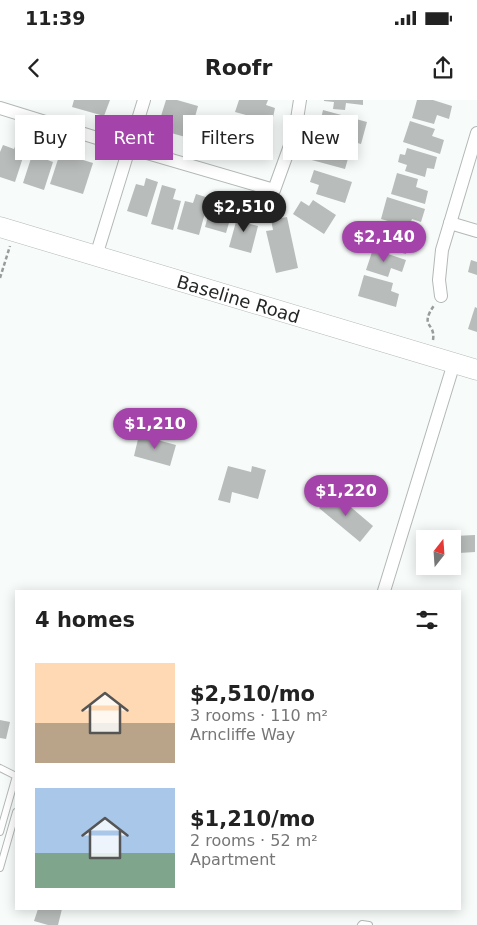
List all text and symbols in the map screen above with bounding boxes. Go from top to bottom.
text: 11:39 [25,7,85,29]
icon: back [20,54,48,82]
icon: share [429,54,457,82]
text: Roofr [205,55,272,80]
chip: Buy [15,115,85,160]
chip: Rent [95,115,173,160]
chip: Filters [183,115,273,160]
chip: New [283,115,358,160]
pin: $2,510 [203,190,285,233]
text: $2,510 [213,197,275,216]
pin: $2,140 [343,220,425,263]
text: $2,140 [353,227,415,246]
street label: Baseline Road [175,270,303,327]
pin: $1,210 [114,408,196,450]
text: $1,210 [124,414,186,433]
pin: $1,220 [305,474,387,517]
text: $1,220 [315,481,377,500]
north arrow [416,530,461,575]
map controls [416,530,461,575]
icon: filters [413,606,441,634]
text: 4 homes [35,608,135,632]
text: $2,510/mo [190,682,315,706]
icon: home [75,683,135,743]
text: 3 rooms · 110 m² [190,706,328,725]
text: Arncliffe Way [190,725,295,744]
text: $1,210/mo [190,807,315,831]
icon: home [75,808,135,868]
text: 2 rooms · 52 m² [190,831,318,850]
text: Apartment [190,850,276,869]

